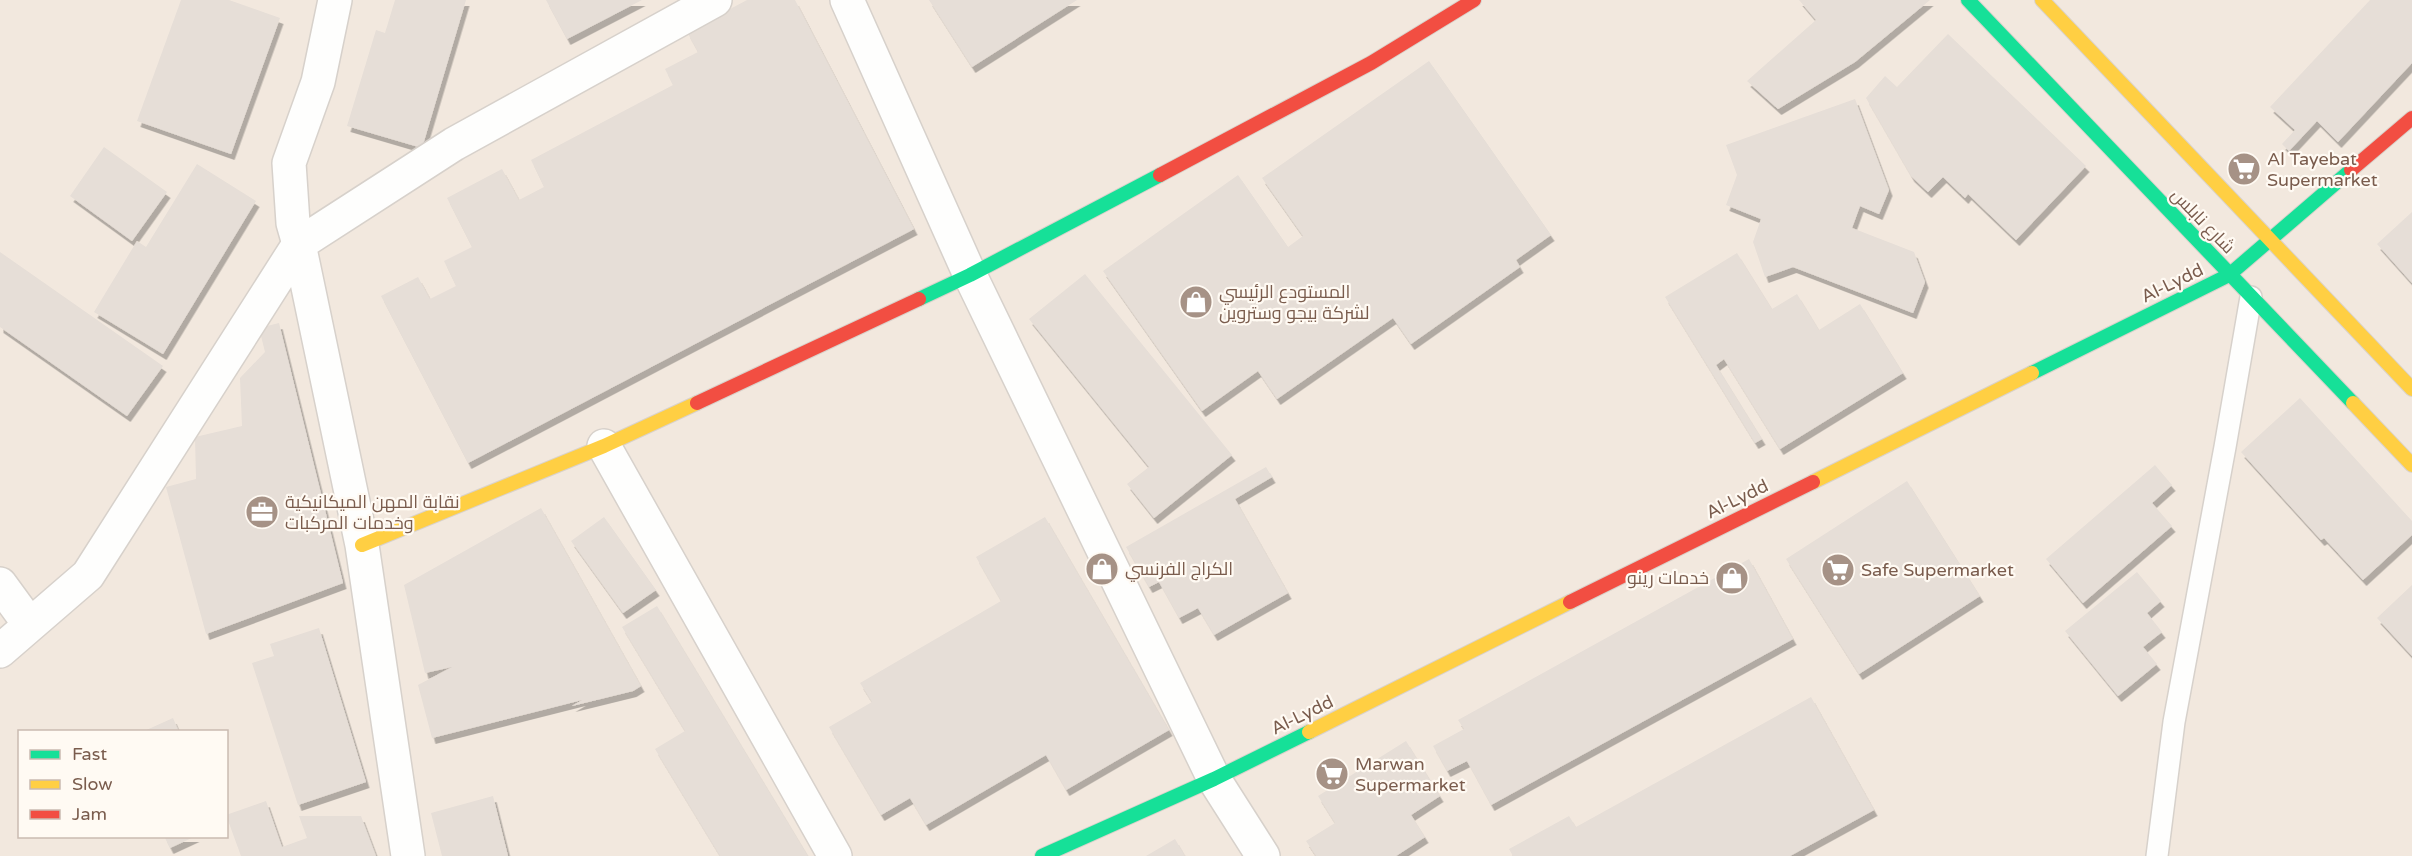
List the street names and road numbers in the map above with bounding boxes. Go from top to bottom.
street label: شارع نابلس [2166,184,2240,259]
street label: Al-Lydd [2137,258,2207,308]
street label: Al-Lydd [1702,474,1772,524]
street label: Al-Lydd [1267,690,1337,740]

